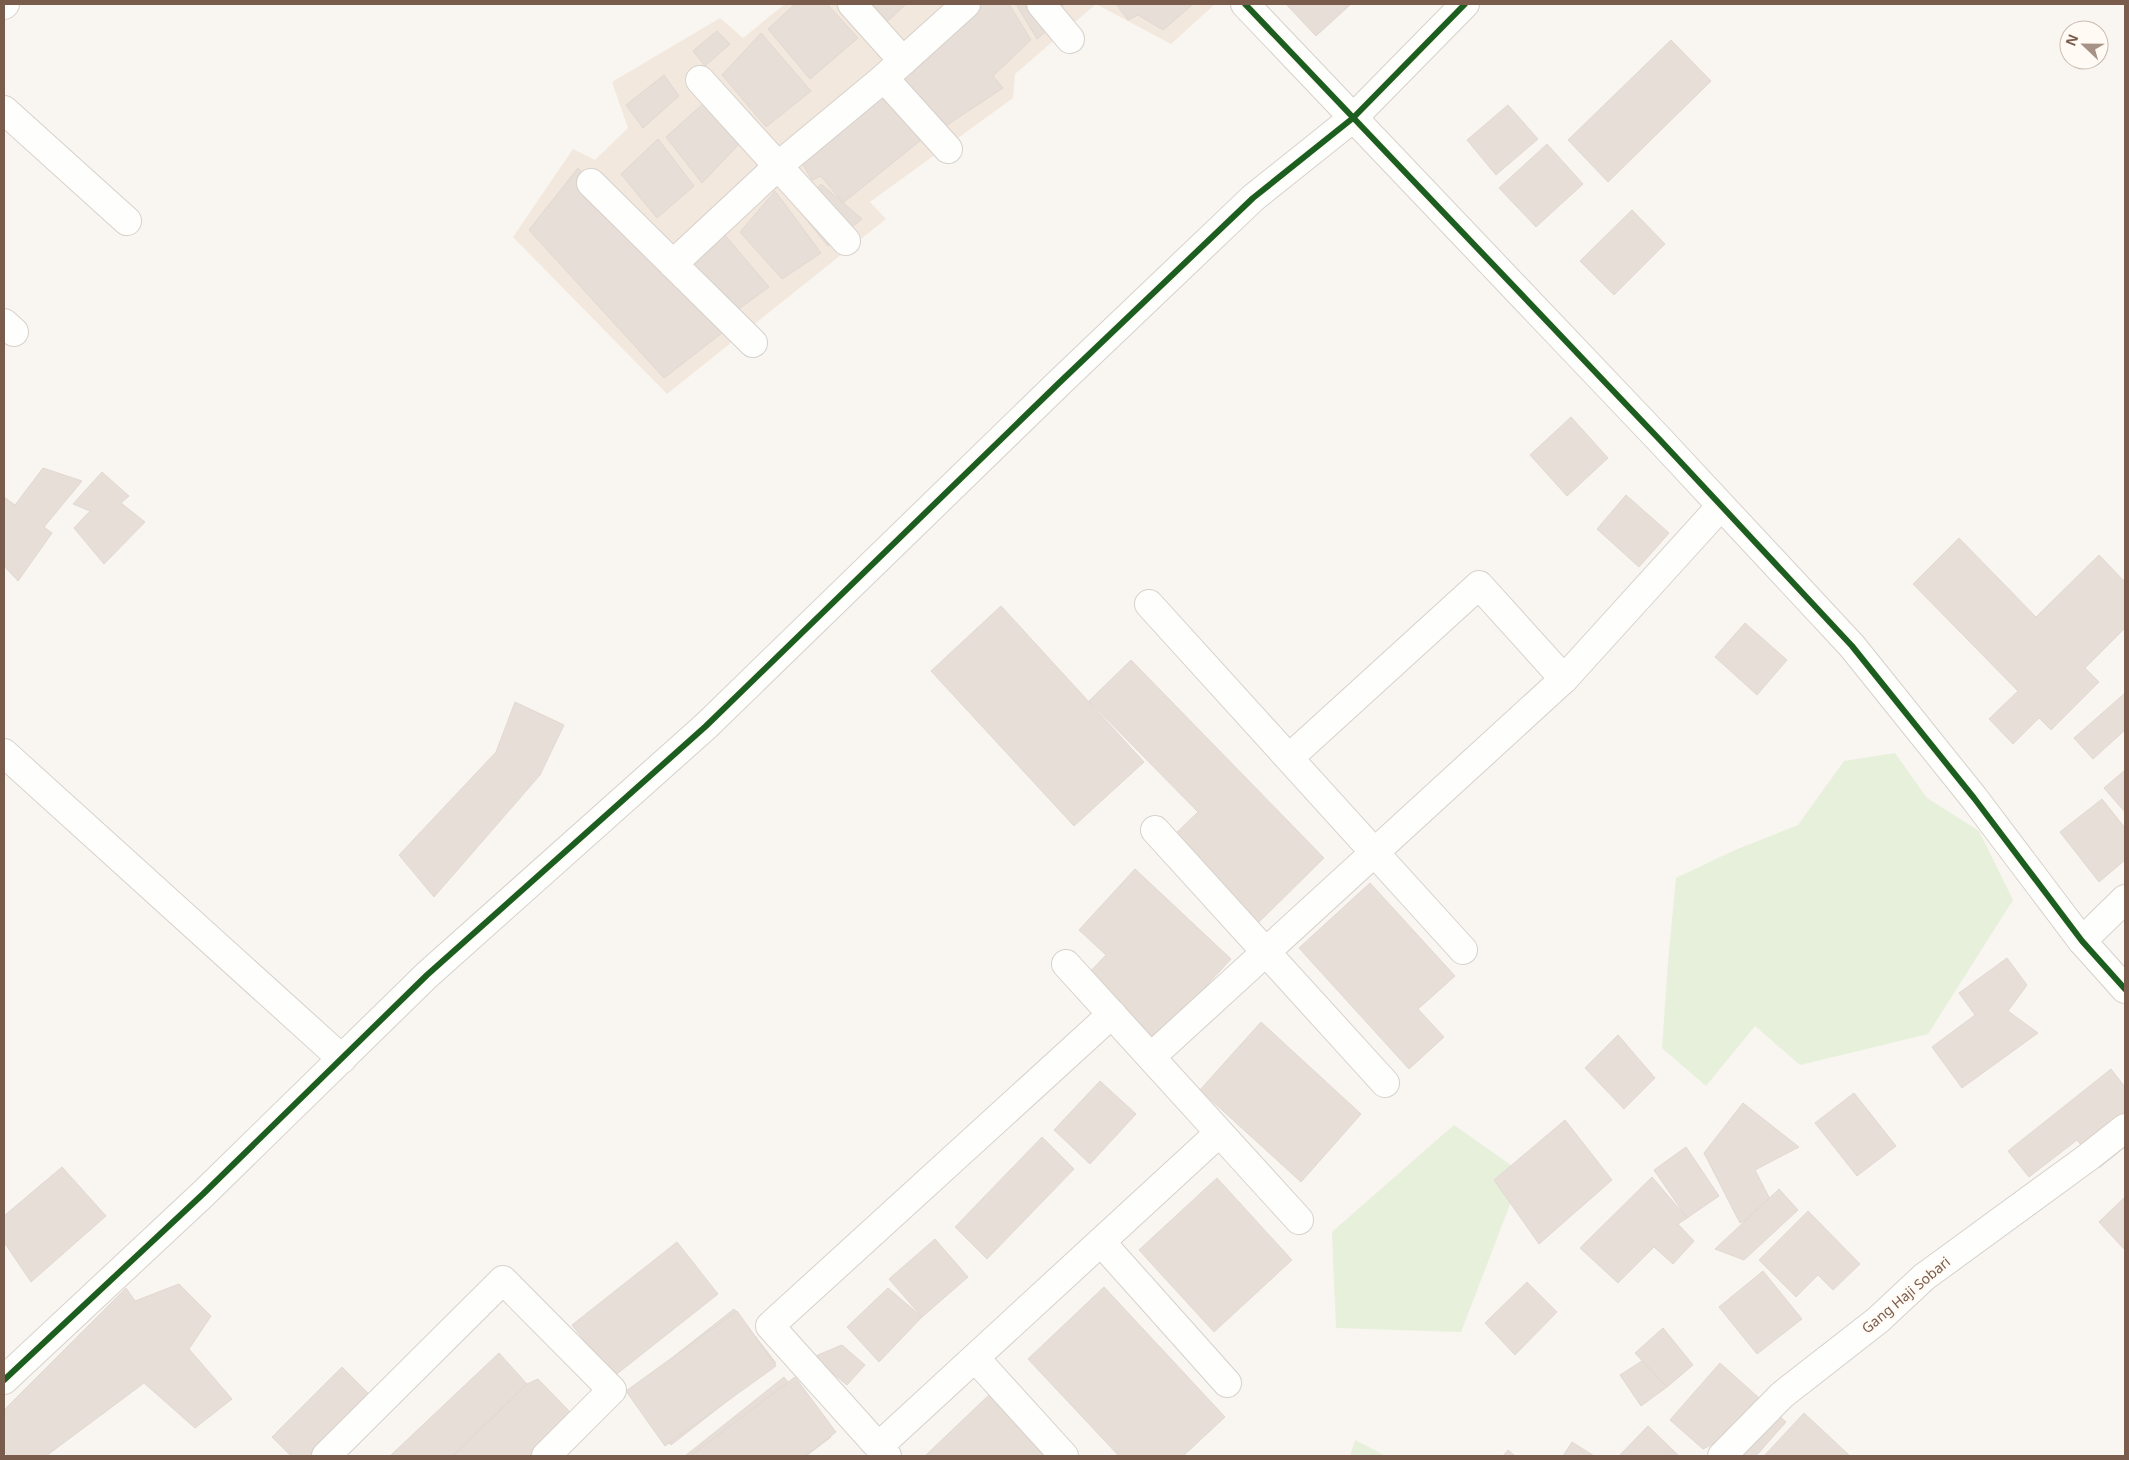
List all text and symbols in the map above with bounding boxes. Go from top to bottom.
north arrow [2059,20,2109,70]
text: N [2061,31,2082,49]
street label: Gang Haji Sobari [1857,1252,1954,1337]

